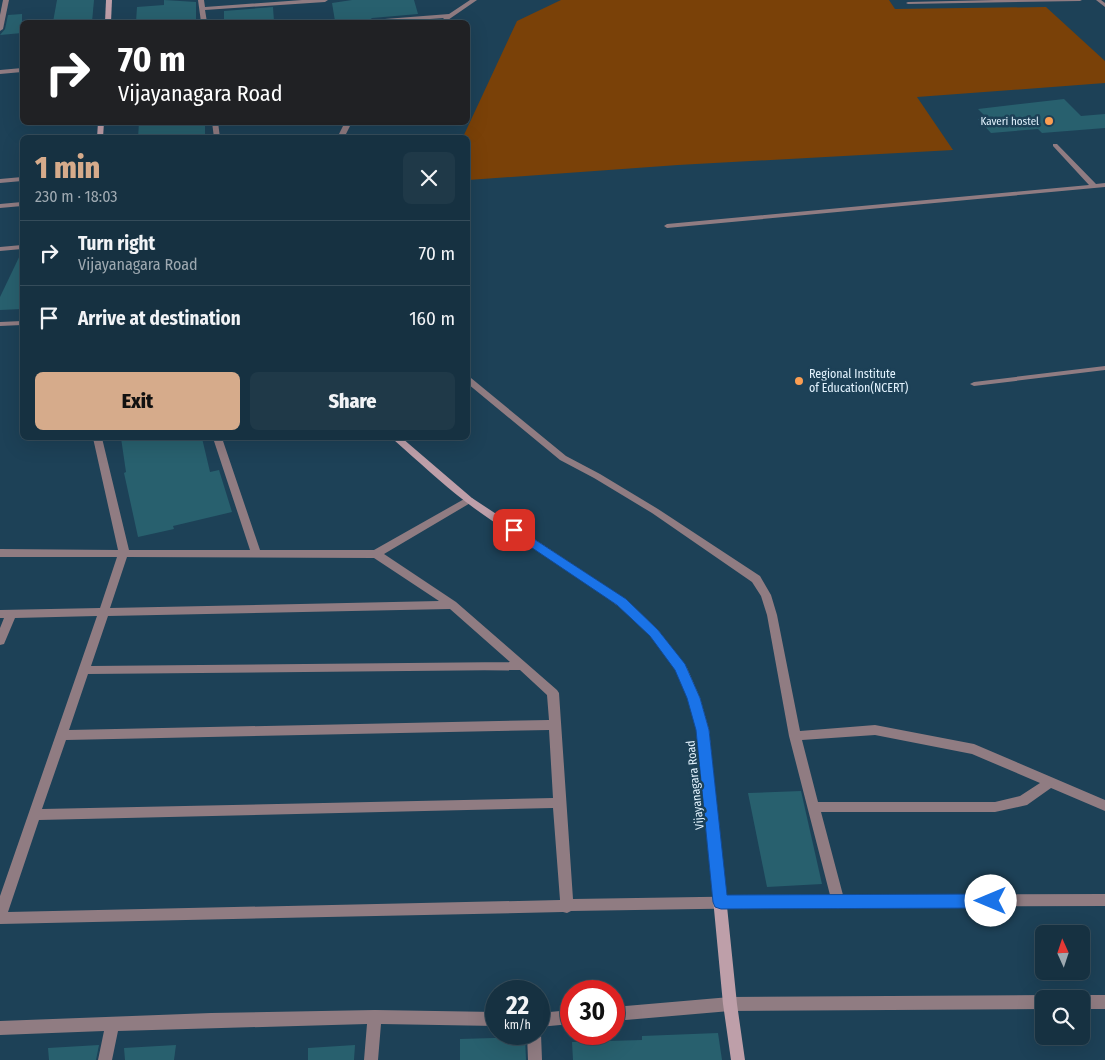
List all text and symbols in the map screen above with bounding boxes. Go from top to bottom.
text: 70 m [118,38,186,80]
icon: right [35,40,100,105]
text: Vijayanagara Road [118,80,282,107]
place label: Kaveri hostel [981,115,1039,128]
marker: Kaveri hostel [1043,115,1055,127]
text: 1 min [35,150,100,186]
button: close [403,152,455,204]
text: 230 m · 18:03 [35,187,118,206]
text: Turn right [78,232,155,255]
icon: right [35,239,63,267]
text: 70 m [419,242,455,265]
text: Vijayanagara Road [78,255,198,274]
icon: arrive [35,304,63,332]
text: Arrive at destination [78,307,241,330]
text: 160 m [409,307,455,330]
place label: Regional Institute of Education(NCERT) [809,367,909,395]
button: Exit [35,372,240,430]
button: Share [250,372,455,430]
marker: Regional Institute of Education(NCERT) [793,375,805,387]
pin [493,509,535,551]
icon: arrive [500,516,528,544]
street label: Vijayanagara Road [683,740,707,830]
position arrow [964,874,1016,926]
north arrow [1035,925,1090,980]
map controls [1035,925,1090,1045]
speed limit sign: 30 [560,980,625,1045]
button: search [1035,990,1090,1045]
text: 22 [506,991,529,1021]
text: km/h [504,1018,531,1032]

